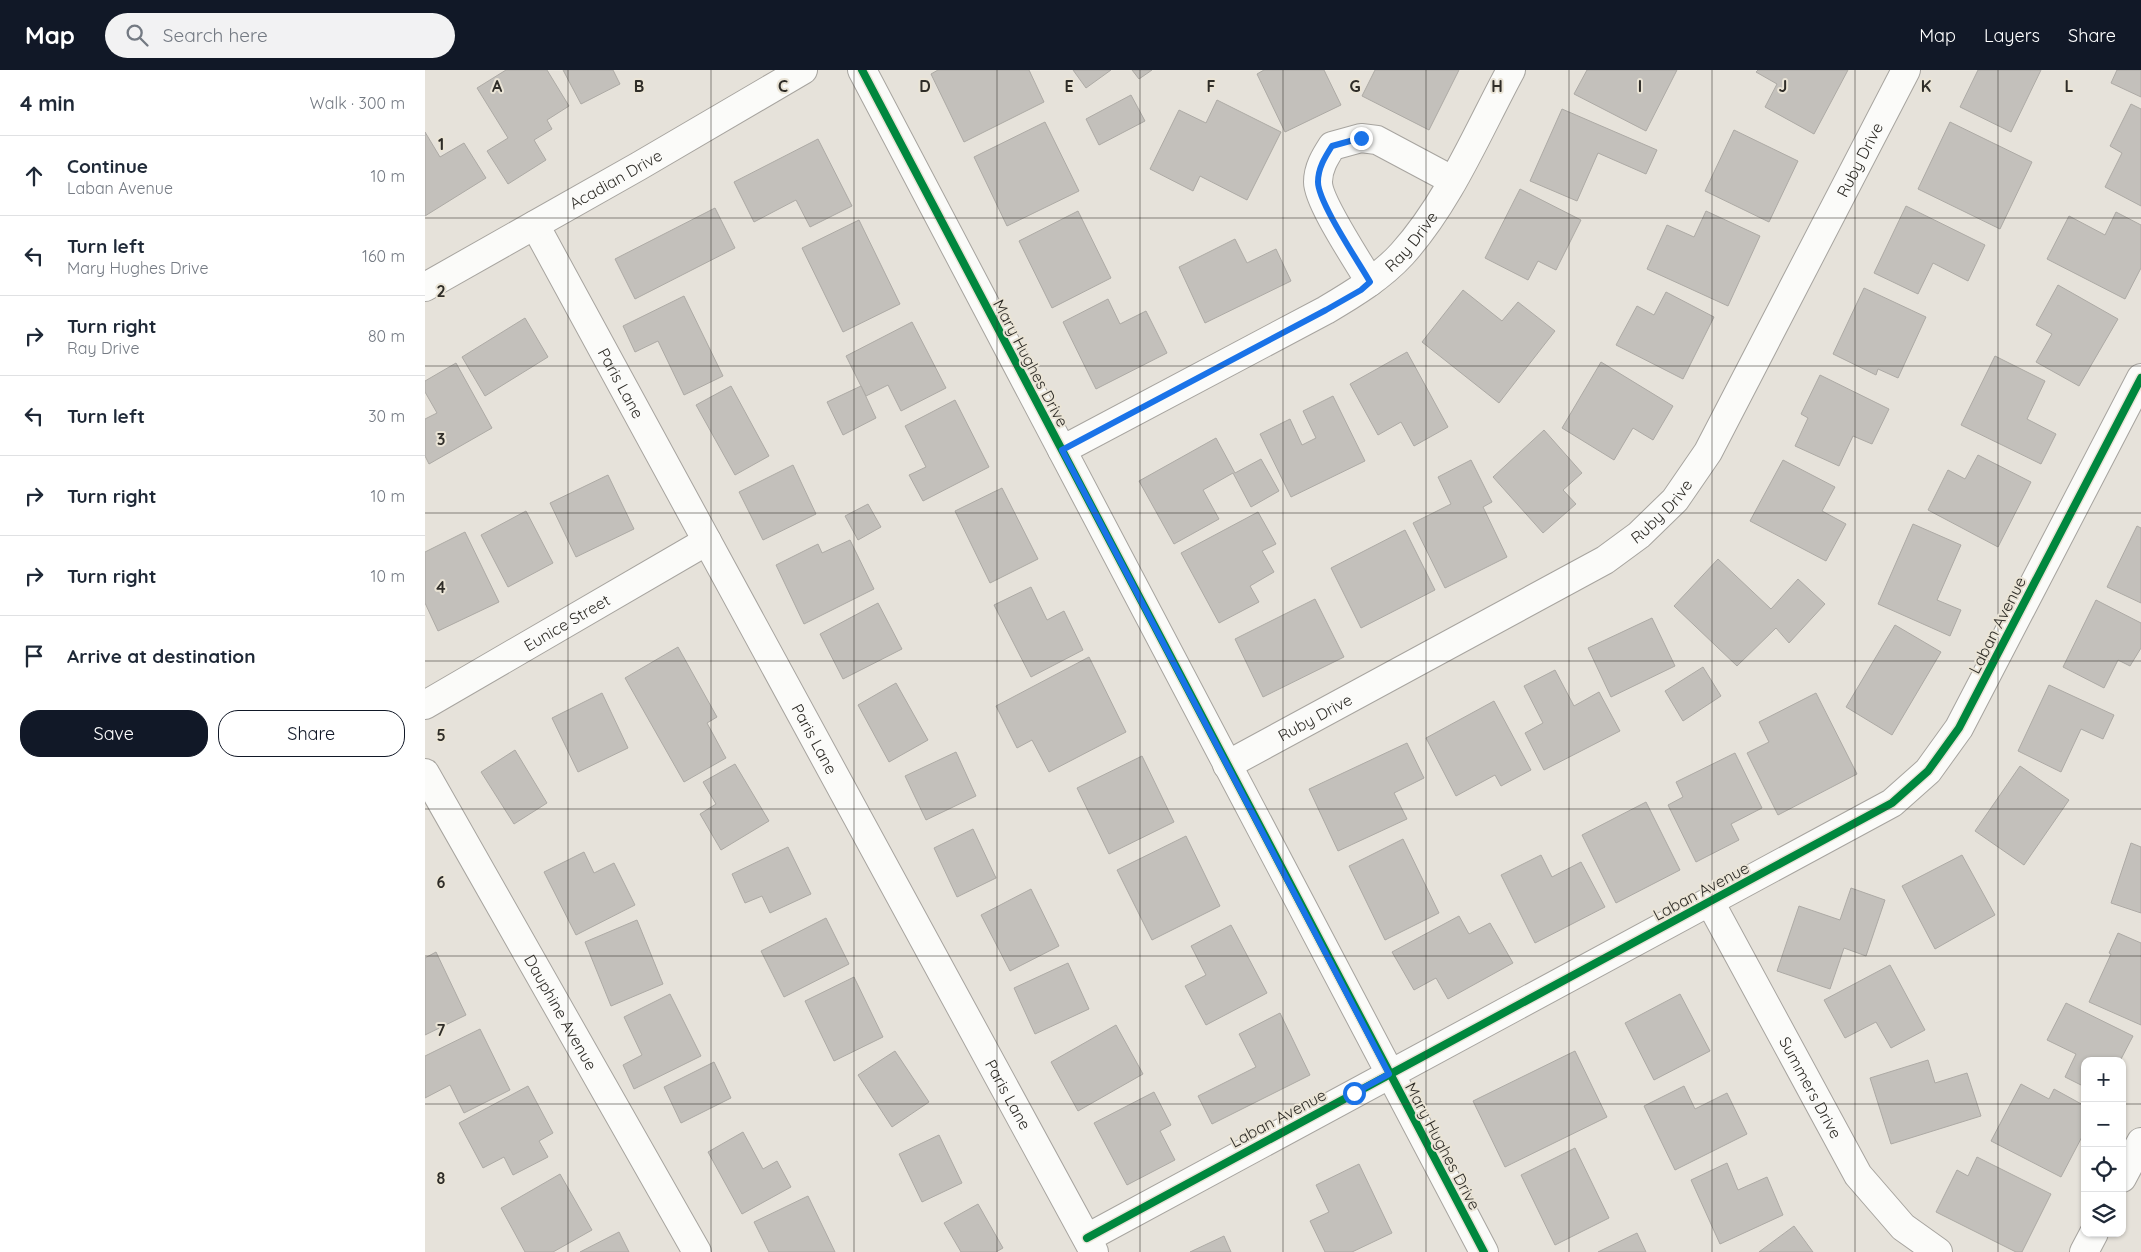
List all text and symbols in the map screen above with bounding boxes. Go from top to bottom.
search box [105,13,455,58]
text: Map [25,20,75,50]
icon: search [123,21,151,49]
text: Search here [163,23,268,47]
text: Map [1919,24,1956,47]
text: Layers [1984,24,2040,47]
text: Share [2068,24,2116,47]
text: A [492,76,503,96]
text: B [634,76,644,96]
text: C [778,76,788,96]
text: D [919,76,931,96]
text: E [1064,76,1074,96]
text: F [1207,76,1216,96]
text: G [1349,76,1361,96]
text: H [1491,76,1503,96]
text: I [1638,76,1642,96]
text: J [1779,76,1787,96]
text: K [1921,76,1931,96]
text: L [2065,76,2074,96]
text: 4 min [20,90,75,116]
text: Walk · 300 m [310,93,405,113]
street label: Ruby Drive [1832,119,1887,200]
route end [1350,127,1373,150]
text: 1 [438,134,444,154]
street label: Acadian Drive [566,145,666,213]
text: Continue [67,154,148,178]
icon: ahead [20,162,48,190]
text: 10 m [371,166,405,186]
text: Laban Avenue [67,178,173,198]
street label: Ray Drive [1380,207,1442,276]
text: Turn left [67,234,145,258]
icon: left [20,242,48,270]
text: 160 m [362,246,405,266]
text: Mary Hughes Drive [67,258,209,278]
text: 2 [436,281,446,301]
street label: Mary Hughes Drive [989,296,1073,430]
text: Turn right [67,314,156,338]
icon: right [20,322,48,350]
text: 80 m [368,326,405,346]
text: Ray Drive [67,338,139,358]
street label: Paris Lane [594,344,648,422]
icon: left [20,402,48,430]
text: Turn left [67,404,145,428]
text: 30 m [368,406,405,426]
text: 3 [437,429,445,449]
street label: Ruby Drive [1627,475,1696,548]
icon: right [20,482,48,510]
text: Turn right [67,484,156,508]
text: 10 m [371,486,405,506]
icon: right [20,562,48,590]
text: Turn right [67,564,156,588]
text: 10 m [371,566,405,586]
street label: Laban Avenue [1964,573,2030,677]
text: 4 [436,577,446,597]
street label: Eunice Street [520,590,613,655]
icon: arrive [20,642,48,670]
text: Arrive at destination [67,644,256,668]
street label: Ruby Drive [1274,689,1355,746]
street label: Paris Lane [787,700,842,777]
button: Save [20,710,208,757]
button: Share [218,710,405,757]
text: 5 [436,725,446,745]
street label: Laban Avenue [1650,857,1752,925]
text: 6 [437,872,446,892]
street label: Dauphine Avenue [520,951,602,1074]
text: 7 [437,1020,446,1040]
street label: Summers Drive [1775,1033,1846,1142]
street label: Paris Lane [981,1056,1036,1133]
map controls [2081,1057,2126,1237]
button: + [2081,1057,2126,1102]
street label: Mary Hughes Drive [1401,1079,1485,1213]
route start [1343,1082,1366,1105]
street label: Laban Avenue [1227,1084,1329,1152]
button: − [2081,1102,2126,1147]
button: locate [2081,1147,2126,1192]
text: 8 [437,1168,446,1188]
button: layers [2081,1192,2126,1237]

